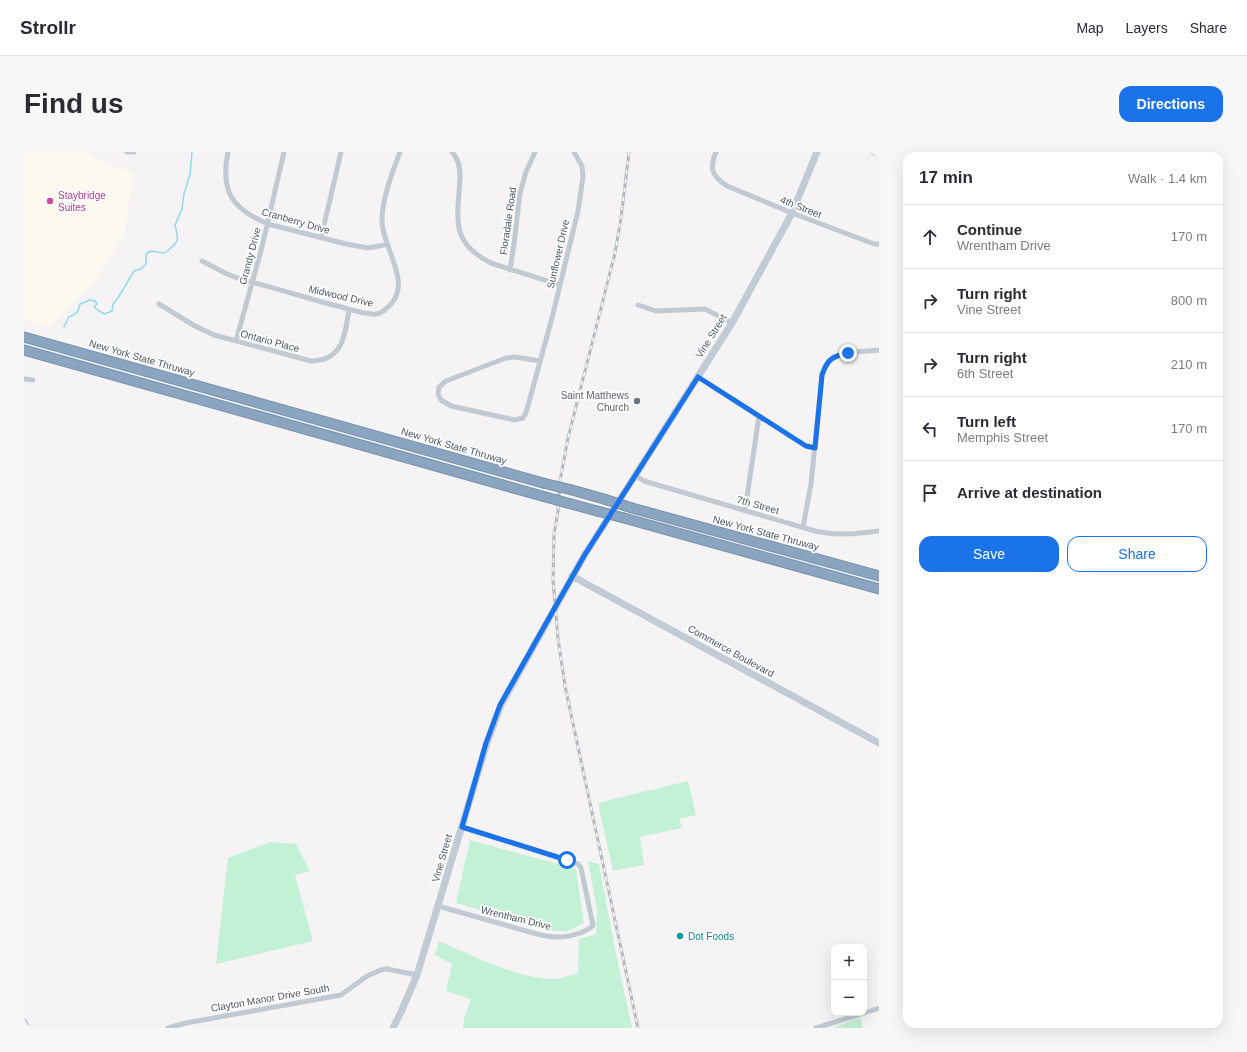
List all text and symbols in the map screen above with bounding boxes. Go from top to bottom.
text: Strollr [20,17,76,38]
text: Map [1076,20,1104,36]
text: Layers [1126,20,1168,36]
text: Share [1190,20,1227,36]
button: Directions [1119,86,1223,122]
text: Find us [24,88,124,119]
text: 17 min [919,168,973,187]
text: Walk · 1.4 km [1128,171,1207,186]
street label: Floradale Road [498,186,518,256]
place label: Staybridge Suites [58,190,106,213]
street label: 4th Street [779,194,823,220]
marker: Staybridge Suites [45,196,55,206]
street label: Cranberry Drive [261,206,332,236]
street label: Sunflower Drive [545,218,571,290]
text: Continue [957,221,1022,238]
street label: Grandy Drive [237,226,263,286]
icon: ahead [919,226,941,248]
text: 170 m [1171,229,1207,244]
text: Wrentham Drive [957,238,1051,253]
street label: Midwood Drive [308,283,375,309]
text: Turn right [957,285,1027,302]
icon: right [919,290,941,312]
text: 800 m [1171,293,1207,308]
text: Vine Street [957,302,1021,317]
street label: Vine Street [693,312,729,360]
street label: Ontario Place [239,328,301,354]
street label: New York State Thruway [88,338,196,378]
route end [839,344,857,362]
text: Turn right [957,349,1027,366]
icon: right [919,354,941,376]
text: 210 m [1171,357,1207,372]
text: 6th Street [957,366,1013,381]
place label: Saint Matthews Church [561,390,629,413]
marker: Saint Matthews Church [632,396,642,406]
text: Turn left [957,413,1016,430]
icon: left [919,418,941,440]
text: 170 m [1171,421,1207,436]
street label: New York State Thruway [400,426,508,466]
text: Memphis Street [957,430,1048,445]
icon: arrive [919,482,941,504]
text: Arrive at destination [957,484,1102,501]
street label: 7th Street [736,494,781,516]
street label: New York State Thruway [712,514,820,552]
button: Save [919,536,1059,572]
button: Share [1067,536,1207,572]
street label: Commerce Boulevard [686,623,776,679]
street label: Vine Street [430,833,454,883]
route start [558,851,576,869]
street label: Wrentham Drive [480,904,553,932]
marker: Dot Foods [675,931,685,941]
place label: Dot Foods [688,931,734,942]
map controls [831,944,867,1016]
button: + [831,944,867,980]
button: − [831,980,867,1016]
street label: Clayton Manor Drive South [210,982,330,1014]

